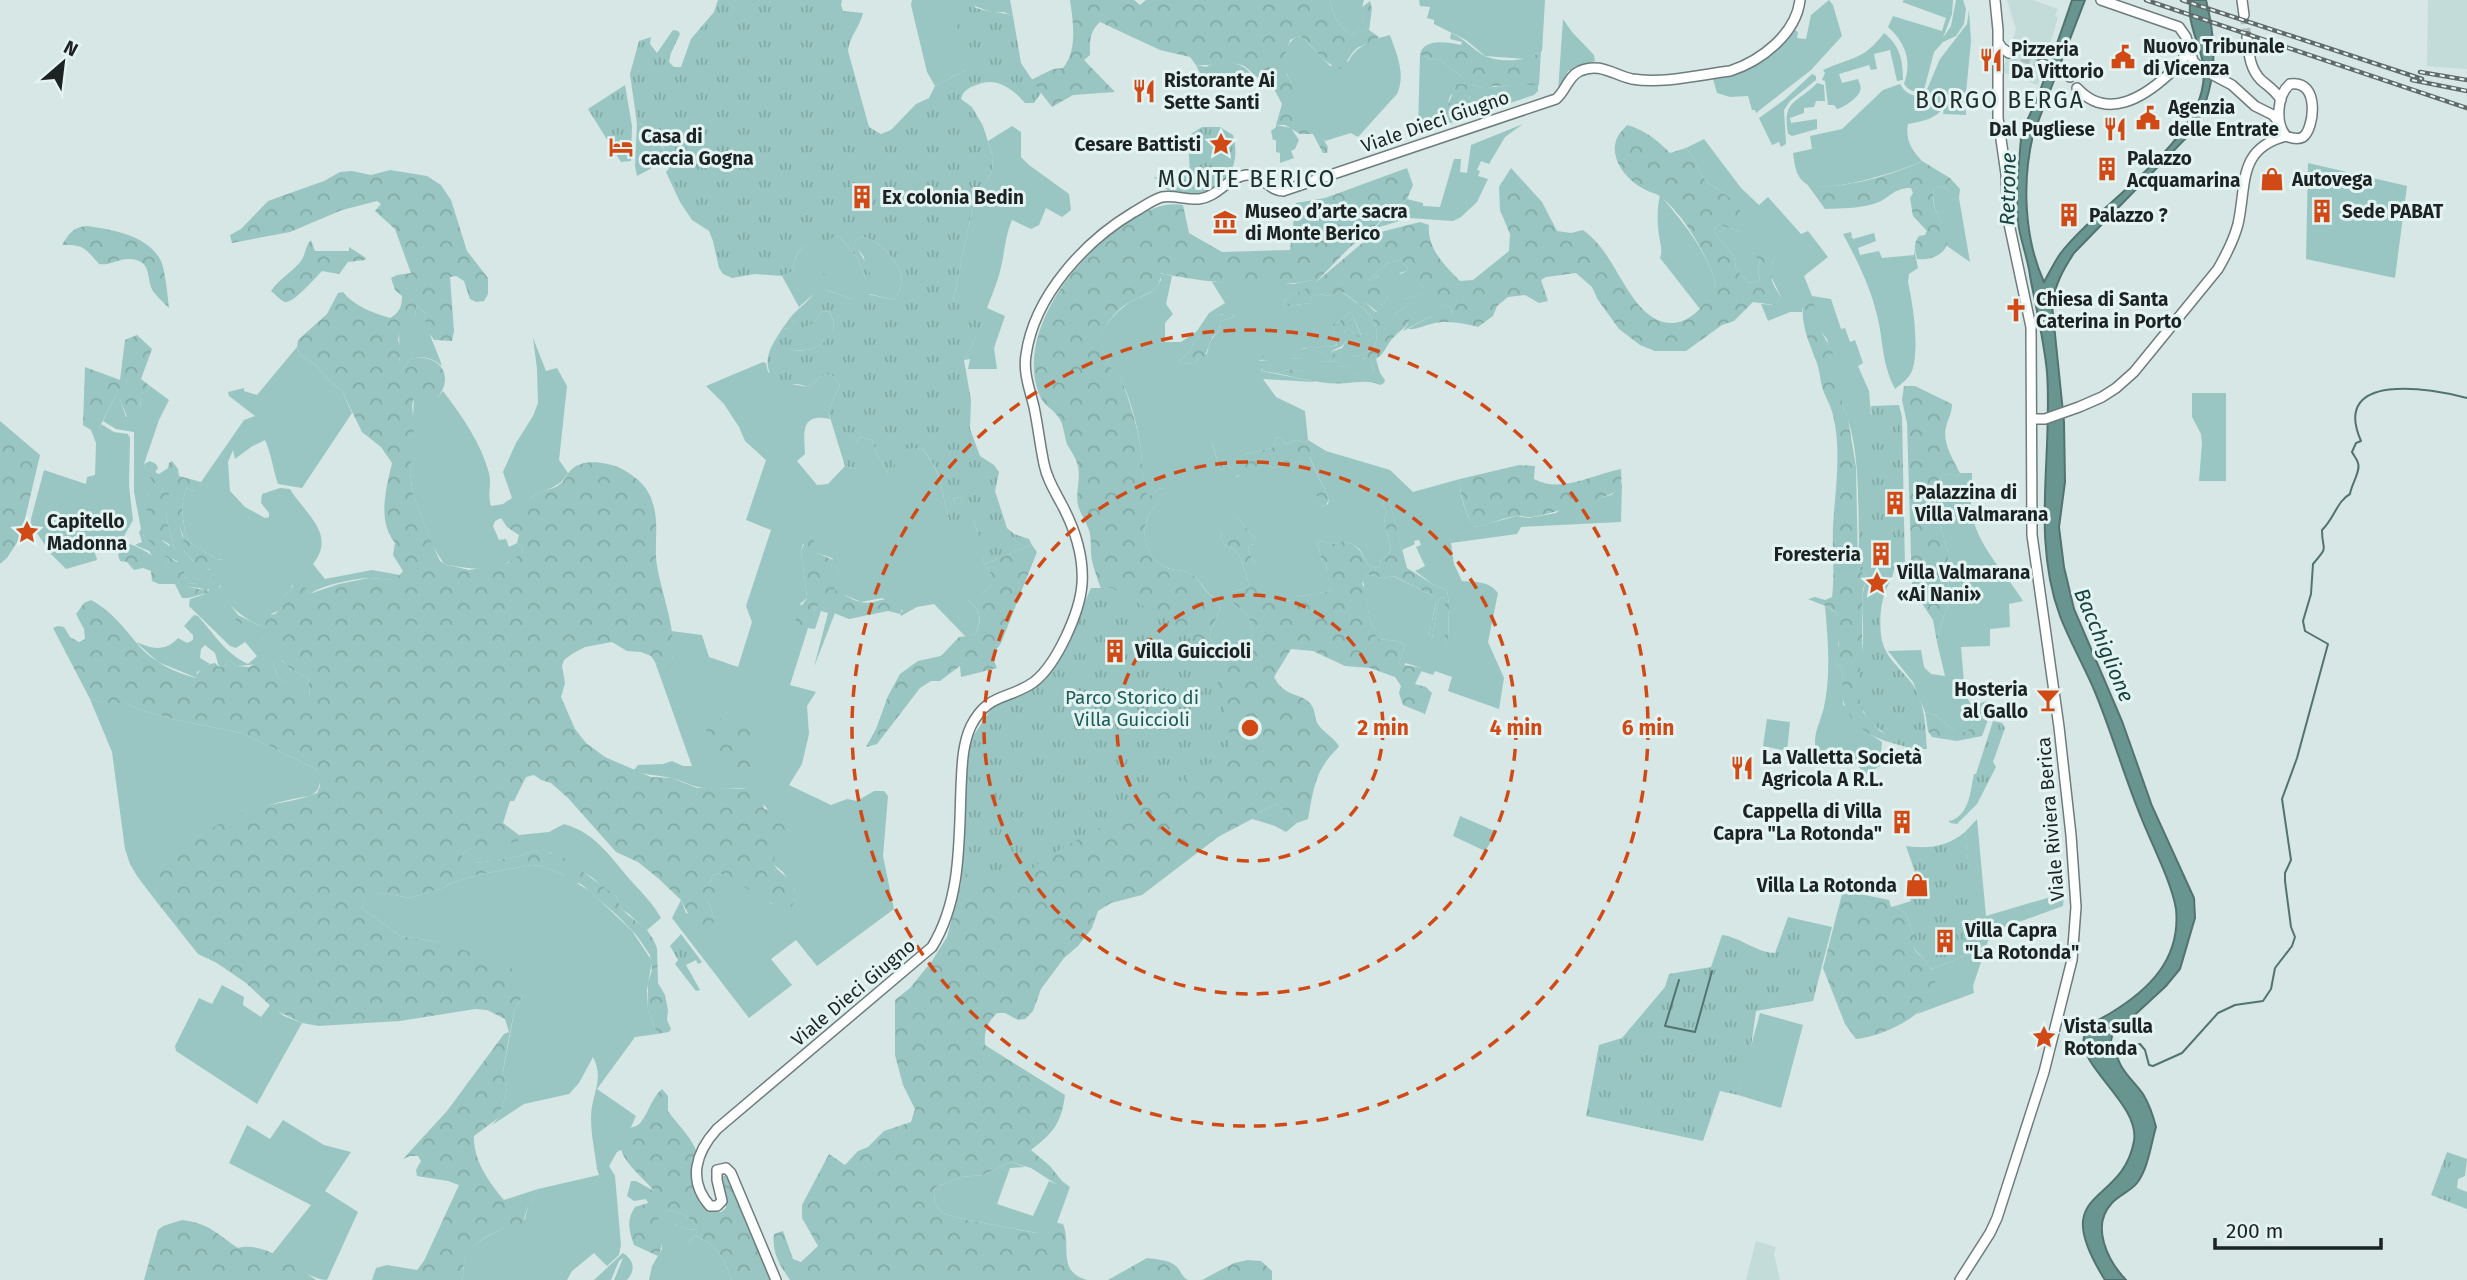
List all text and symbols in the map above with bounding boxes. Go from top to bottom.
north arrow [28,28,98,98]
text: N [60,35,82,62]
place label: Nuovo Tribunale di Vicenza [2143,35,2285,80]
place label: Pizzeria Da Vittorio [2011,38,2104,83]
public building icon: Nuovo Tribunale di Vicenza [2109,43,2137,71]
restaurant icon: Pizzeria Da Vittorio [1977,46,2005,74]
place label: Ristorante Ai Sette Santi [1164,69,1275,114]
restaurant icon: Ristorante Ai Sette Santi [1130,77,1158,105]
street label: Viale Dieci Giugno [1358,85,1512,158]
district label: BORGO BERGA [1915,86,2085,114]
place label: Agenzia delle Entrate [2167,96,2279,141]
public building icon: Agenzia delle Entrate [2134,104,2162,132]
restaurant icon: Dal Pugliese [2101,115,2129,143]
place label: Dal Pugliese [1989,118,2095,141]
place label: Casa di caccia Gogna [641,125,754,170]
place icon: Cesare Battisti [1207,130,1235,158]
hotel icon: Casa di caccia Gogna [607,133,635,161]
place label: Cesare Battisti [1074,133,1201,156]
place label: Palazzo Acquamarina [2126,147,2240,192]
water label: Retrone [1994,152,2022,226]
building icon: Palazzo Acquamarina [2093,155,2121,183]
district label: MONTE BERICO [1158,165,1336,193]
shop icon: Autovega [2258,165,2286,193]
place label: Autovega [2291,168,2373,191]
building icon: Ex colonia Bedin [848,183,876,211]
place label: Ex colonia Bedin [882,186,1024,209]
building icon: Sede PABAT [2308,197,2336,225]
place label: Museo d’arte sacra di Monte Berico [1245,200,1408,245]
place label: Sede PABAT [2342,200,2444,223]
building icon: Palazzo ? [2055,201,2083,229]
place label: Palazzo ? [2089,204,2168,227]
museum icon: Museo d’arte sacra di Monte Berico [1211,208,1239,236]
place label: Chiesa di Santa Caterina in Porto [2036,288,2182,333]
church icon: Chiesa di Santa Caterina in Porto [2002,296,2030,324]
place label: Palazzina di Villa Valmarana [1914,481,2048,526]
building icon: Palazzina di Villa Valmarana [1881,489,1909,517]
place label: Capitello Madonna [47,510,127,555]
place icon: Capitello Madonna [13,518,41,546]
building icon: Foresteria [1867,540,1895,568]
place label: Foresteria [1774,543,1861,566]
place label: Villa Valmarana «Ai Nani» [1896,561,2030,606]
place icon: Villa Valmarana «Ai Nani» [1863,569,1891,597]
water label: Bacchiglione [2068,584,2140,706]
building icon: Villa Guiccioli [1101,637,1129,665]
place label: Villa Guiccioli [1134,640,1251,663]
place label: Hosteria al Gallo [1954,678,2028,723]
park label: Parco Storico di Villa Guiccioli [1065,686,1199,731]
bar icon: Hosteria al Gallo [2034,686,2062,714]
text: 2 min [1357,715,1409,741]
text: 4 min [1490,715,1542,741]
text: 6 min [1622,715,1674,741]
centre of rings [1238,716,1262,740]
street label: Viale Riviera Berica [2032,736,2069,902]
place label: La Valletta Società Agricola A R.L. [1761,746,1922,791]
restaurant icon: La Valletta Società Agricola A R.L. [1728,754,1756,782]
place label: Cappella di Villa Capra "La Rotonda" [1713,800,1882,845]
building icon: Cappella di Villa Capra "La Rotonda" [1888,808,1916,836]
shop icon: Villa La Rotonda [1903,871,1931,899]
place label: Villa La Rotonda [1756,874,1897,897]
place label: Villa Capra "La Rotonda" [1964,919,2079,964]
building icon: Villa Capra "La Rotonda" [1931,927,1959,955]
street label: Viale Dieci Giugno [787,934,920,1051]
place label: Vista sulla Rotonda [2063,1015,2153,1060]
place icon: Vista sulla Rotonda [2030,1023,2058,1051]
scale bar [2215,1206,2381,1250]
text: 200 m [2226,1218,2283,1244]

